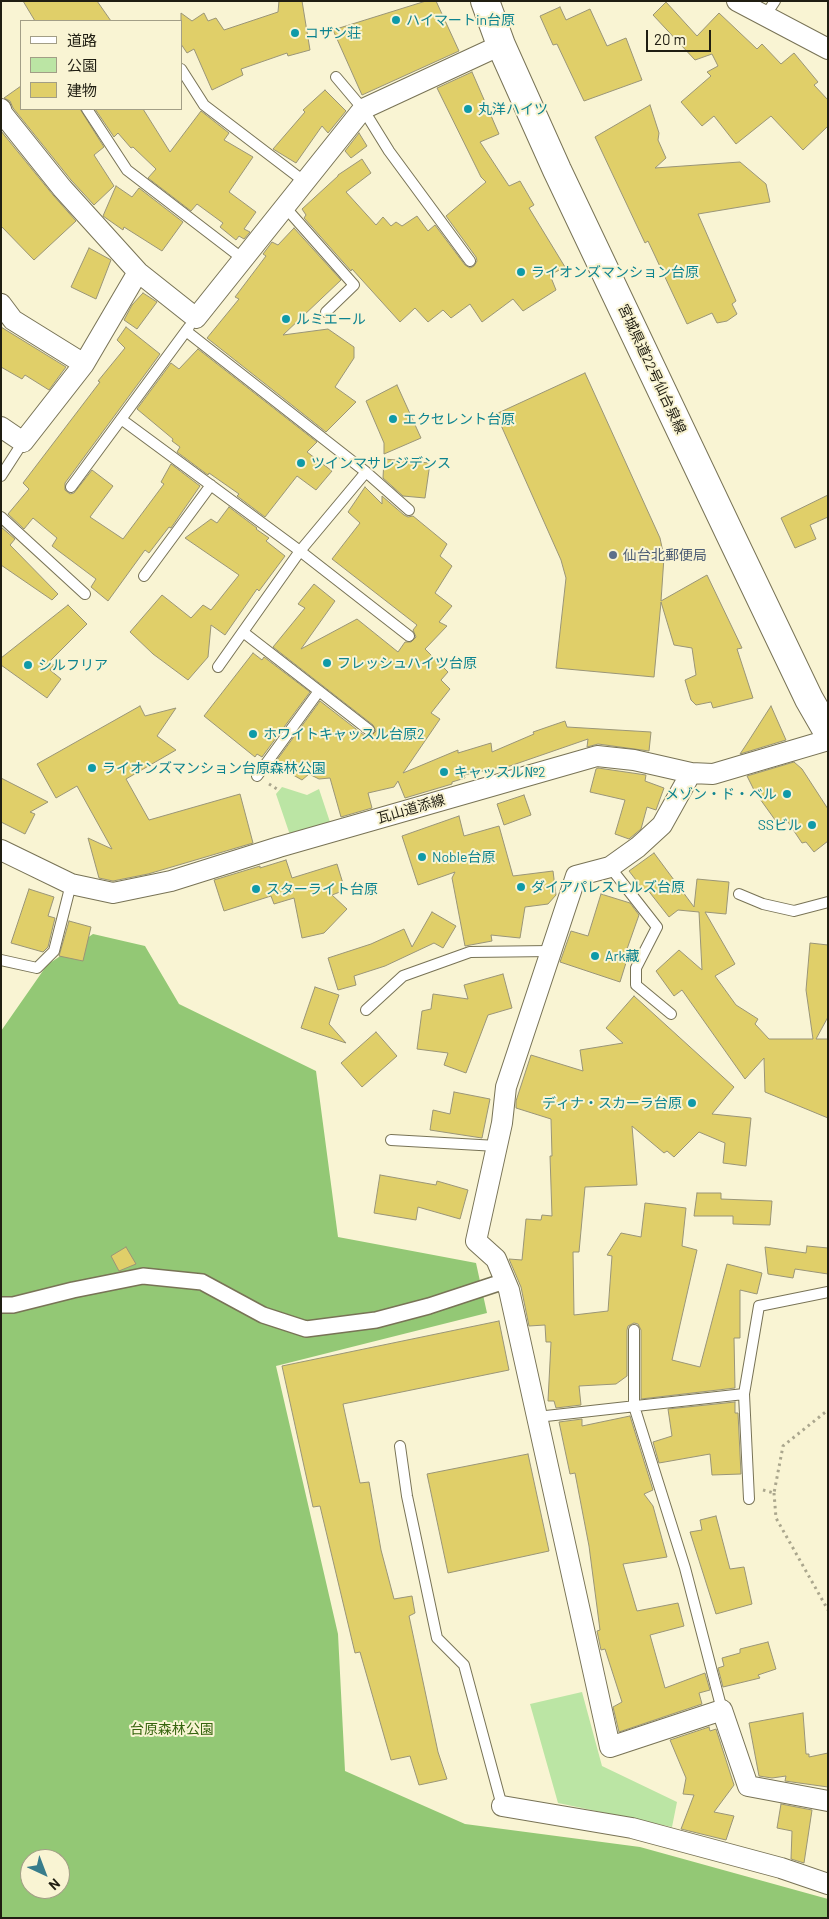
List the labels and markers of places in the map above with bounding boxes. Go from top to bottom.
place label: ハイマートin台原 [406,12,515,28]
marker: ハイマートin台原 [390,14,402,26]
place label: コザン荘 [305,25,361,41]
marker: コザン荘 [289,27,301,39]
place label: 丸洋ハイツ [478,101,548,117]
marker: 丸洋ハイツ [462,103,474,115]
place label: ライオンズマンション台原 [531,264,699,280]
marker: ライオンズマンション台原 [515,266,527,278]
place label: ルミエール [296,311,366,327]
marker: ルミエール [280,313,292,325]
place label: エクセレント台原 [403,411,515,427]
marker: エクセレント台原 [387,413,399,425]
place label: ツインマサレジデンス [311,455,451,471]
marker: ツインマサレジデンス [295,457,307,469]
place label: 仙台北郵便局 [623,547,707,563]
marker: 仙台北郵便局 [607,549,619,561]
place label: フレッシュハイツ台原 [337,655,477,671]
place label: シルフリア [38,657,108,673]
marker: フレッシュハイツ台原 [321,657,333,669]
marker: シルフリア [22,659,34,671]
place label: ホワイトキャッスル台原2 [263,726,425,742]
marker: ホワイトキャッスル台原2 [247,728,259,740]
place label: ライオンズマンション台原森林公園 [102,760,326,776]
marker: ライオンズマンション台原森林公園 [86,762,98,774]
place label: キャッスル№2 [454,764,545,780]
marker: キャッスル№2 [438,766,450,778]
place label: メゾン・ド・ベル [665,786,777,802]
marker: メゾン・ド・ベル [781,788,793,800]
place label: SSビル [758,817,802,833]
marker: SSビル [806,819,818,831]
place label: Noble台原 [432,849,495,865]
marker: Noble台原 [416,851,428,863]
place label: ダイアパレスヒルズ台原 [531,879,685,895]
place label: スターライト台原 [266,881,378,897]
marker: ダイアパレスヒルズ台原 [515,881,527,893]
marker: スターライト台原 [250,883,262,895]
place label: Ark藏 [605,948,640,964]
marker: Ark藏 [589,950,601,962]
place label: ディナ・スカーラ台原 [542,1095,682,1111]
marker: ディナ・スカーラ台原 [686,1097,698,1109]

